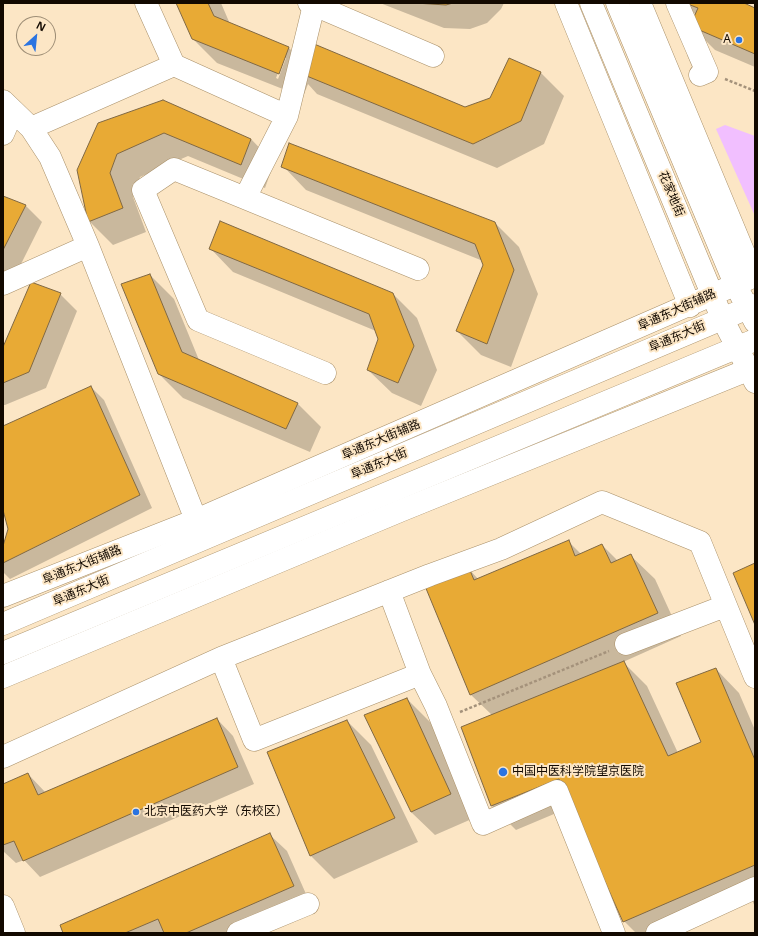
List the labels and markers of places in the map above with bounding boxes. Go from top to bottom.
place label: A [723,33,731,47]
marker: A [734,35,744,45]
place label: 中国中医科学院望京医院 [512,765,644,779]
marker: 中国中医科学院望京医院 [497,766,509,778]
place label: 北京中医药大学（东校区） [144,805,288,819]
marker: 北京中医药大学（东校区） [131,807,141,817]

